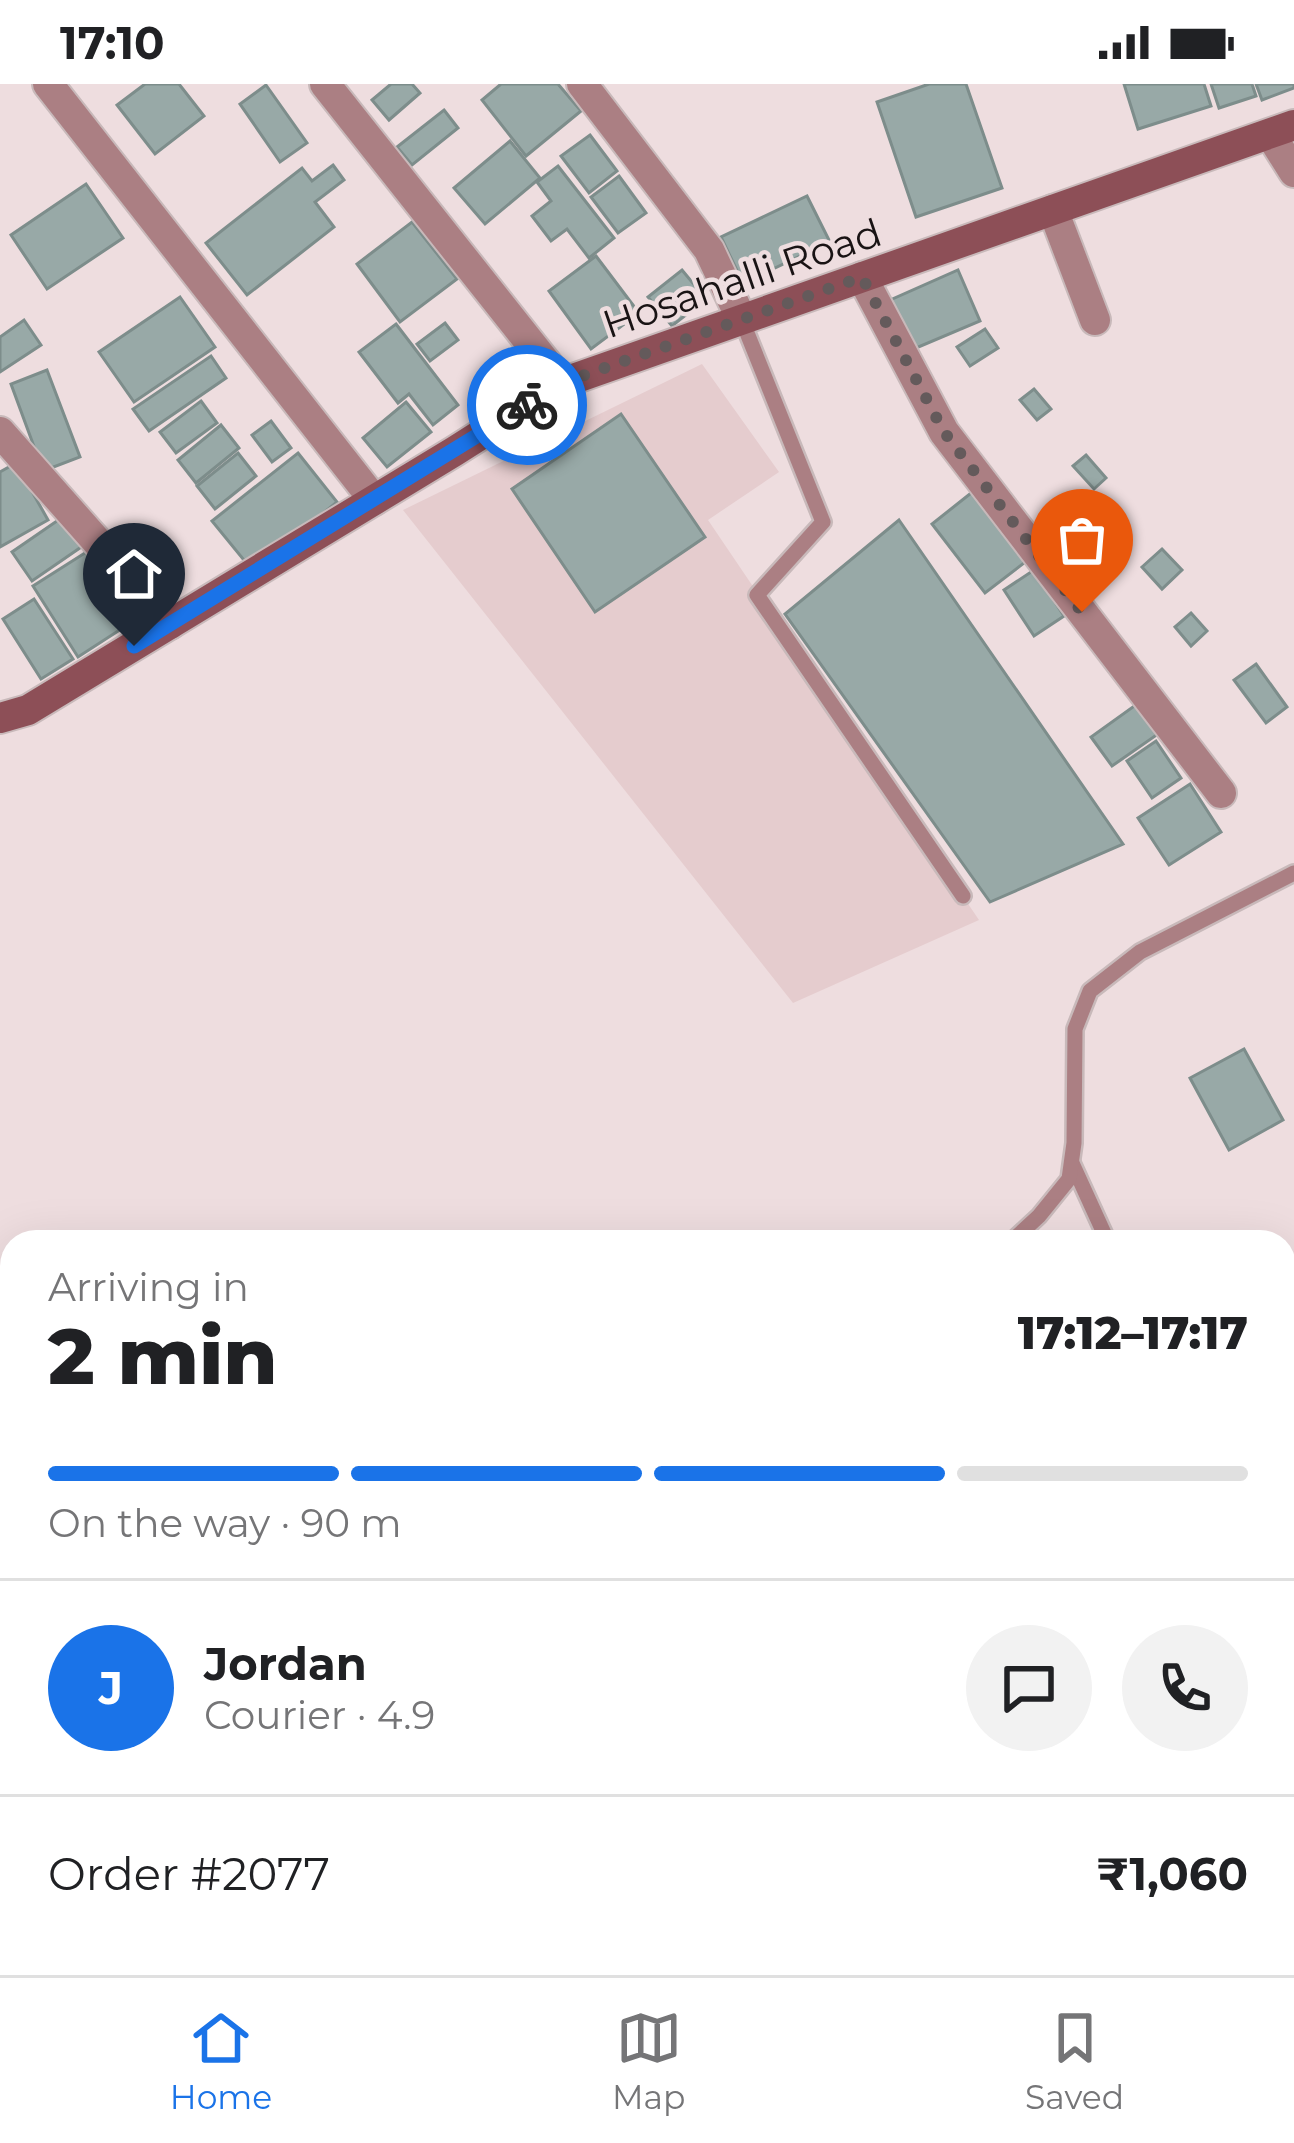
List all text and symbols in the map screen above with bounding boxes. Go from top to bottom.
text: 17:10 [60,15,165,70]
street label: Hosahalli Road [596,208,888,348]
courier [467,345,587,465]
icon: bike [494,372,560,438]
pin [1031,489,1133,612]
icon: bag [1049,507,1115,573]
pin [83,523,185,646]
icon: home [101,541,167,607]
text: Arriving in [48,1263,249,1311]
text: 17:12–17:17 [1018,1305,1248,1360]
text: 2 min [48,1308,278,1404]
text: On the way · 90 m [48,1499,402,1547]
button: chat [966,1625,1092,1751]
button: phone [1122,1625,1248,1751]
text: Jordan [204,1636,367,1691]
text: J [99,1660,123,1715]
text: Courier · 4.9 [204,1691,435,1739]
text: Order #2077 [48,1846,330,1901]
text: ₹1,060 [1097,1846,1248,1901]
tab: Home [170,2005,272,2117]
tab: Map [612,2005,685,2117]
tab: Saved [1025,2005,1124,2117]

